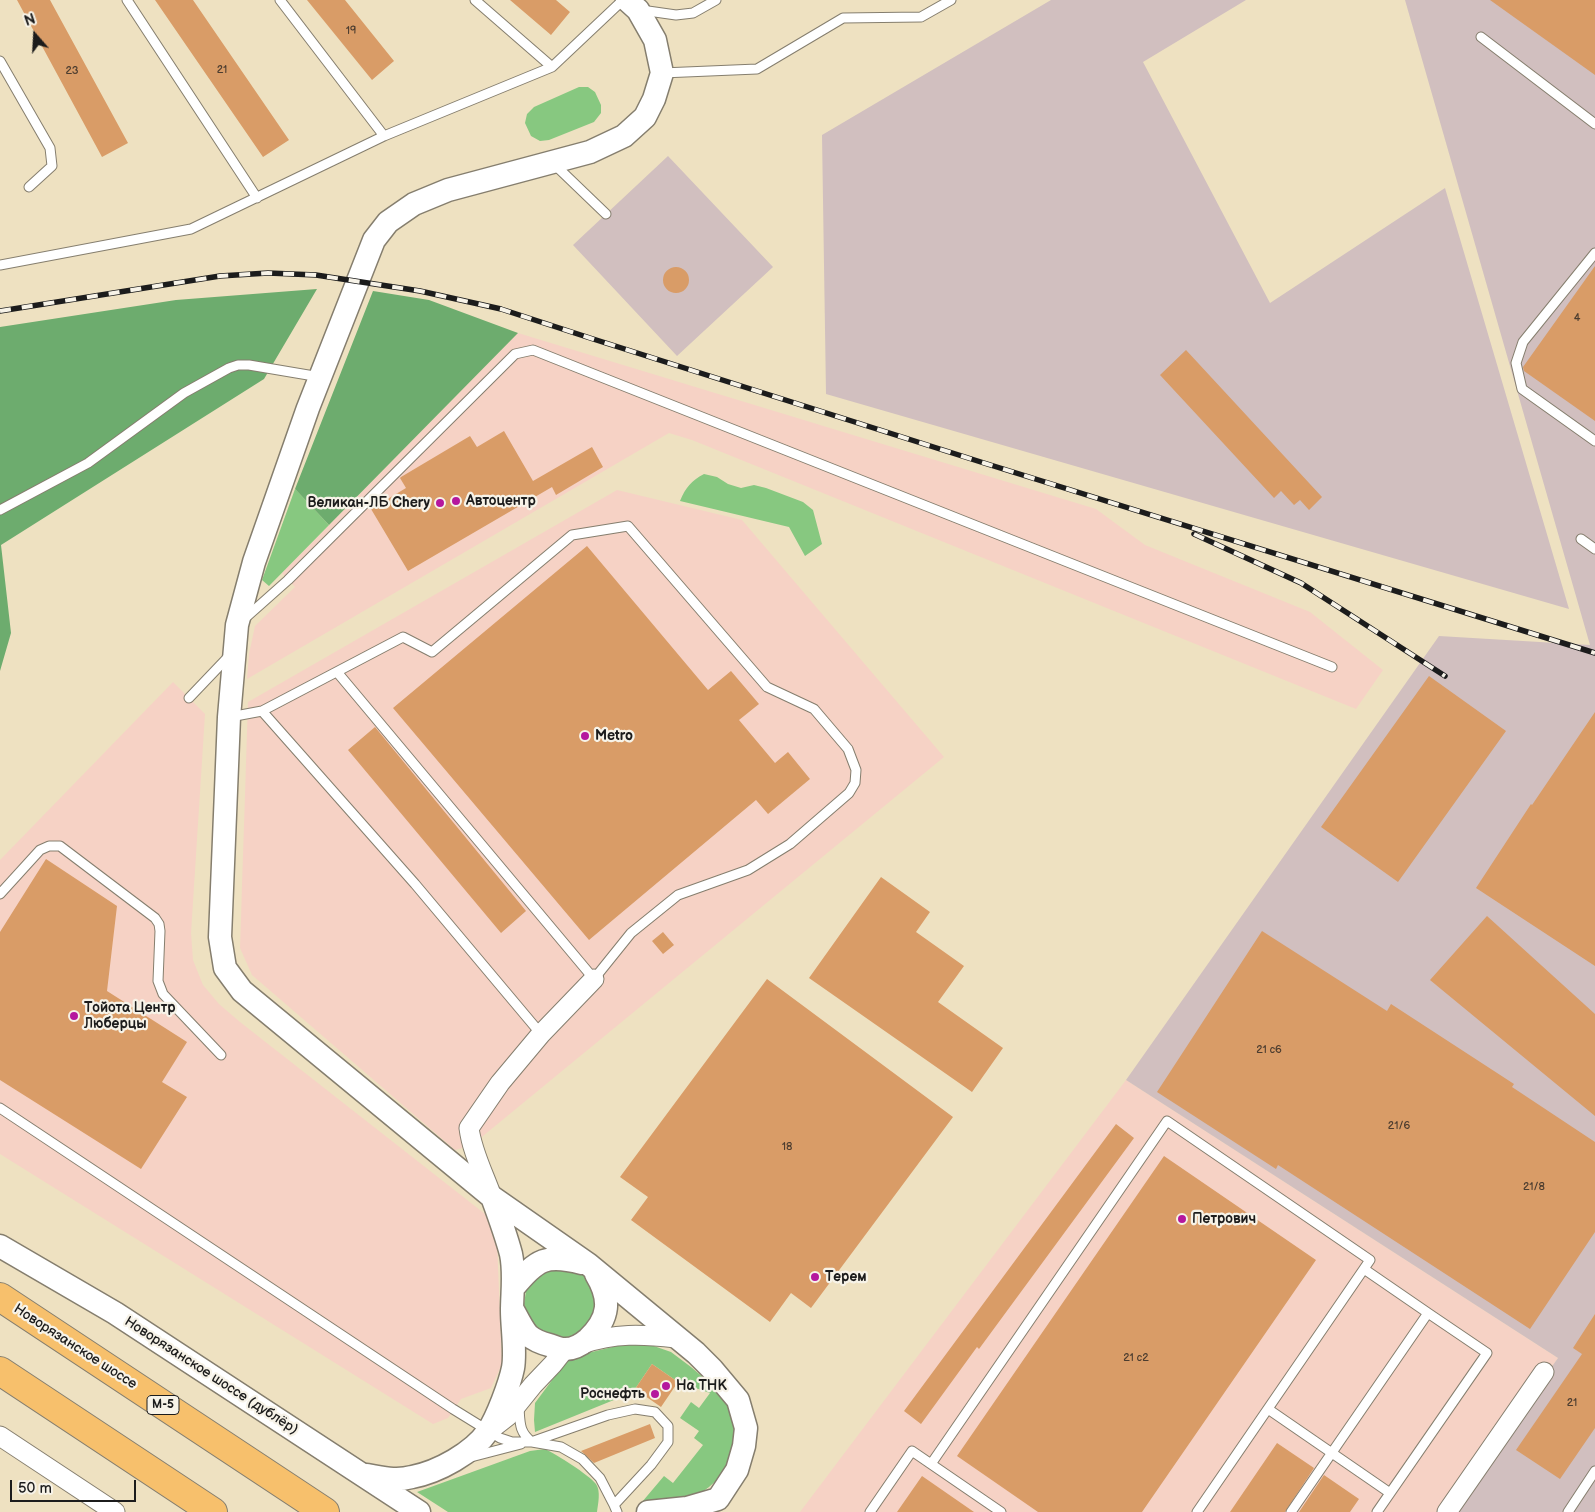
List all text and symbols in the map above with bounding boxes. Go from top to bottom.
north arrow [10,10,60,60]
text: N [22,11,38,30]
house number: 19 [346,24,356,38]
house number: 21 [217,63,227,77]
house number: 23 [65,64,79,78]
house number: 4 [1574,311,1580,325]
place label: Автоцентр [466,493,536,509]
place label: Великан-ЛБ Chery [308,495,430,511]
marker: Автоцентр [450,495,462,507]
marker: Великан-ЛБ Chery [434,497,446,509]
place label: Metro [595,728,633,744]
marker: Metro [579,730,591,742]
place label: Тойота Центр Люберцы [84,1000,176,1032]
marker: Тойота Центр Люберцы [68,1010,80,1022]
house number: 21 с6 [1256,1043,1282,1057]
house number: 21/6 [1388,1119,1410,1133]
house number: 18 [782,1140,792,1154]
house number: 21/8 [1523,1180,1545,1194]
place label: Петрович [1192,1211,1256,1227]
marker: Петрович [1176,1213,1188,1225]
place label: Терем [825,1269,867,1285]
marker: Терем [809,1271,821,1283]
street label: Новорязанское шоссе [10,1301,140,1393]
street label: Новорязанское шоссе (дублёр) [121,1313,301,1439]
house number: 21 с2 [1123,1351,1149,1365]
place label: На ТНК [676,1378,727,1394]
marker: На ТНК [660,1380,672,1392]
place label: Роснефть [580,1386,645,1402]
marker: Роснефть [649,1388,661,1400]
road number: М-5 [147,1396,179,1414]
house number: 21 [1567,1396,1577,1410]
scale bar [12,1470,139,1502]
text: 50 m [18,1479,52,1498]

